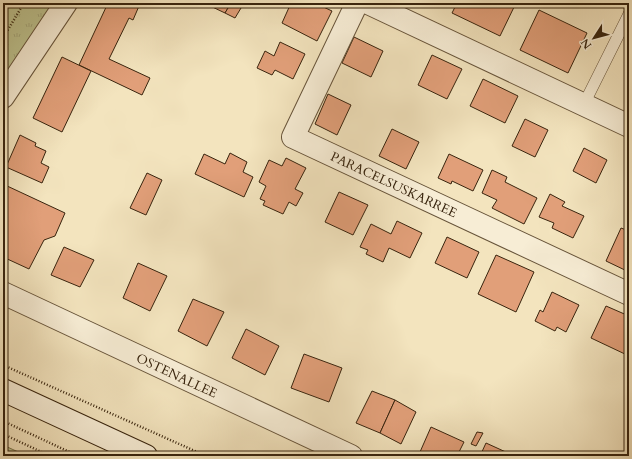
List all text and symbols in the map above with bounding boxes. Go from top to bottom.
north arrow [574,18,614,58]
text: N [577,35,595,52]
street label: PARACELSUSKARREE [327,148,460,222]
street label: OSTENALLEE [133,349,220,403]

